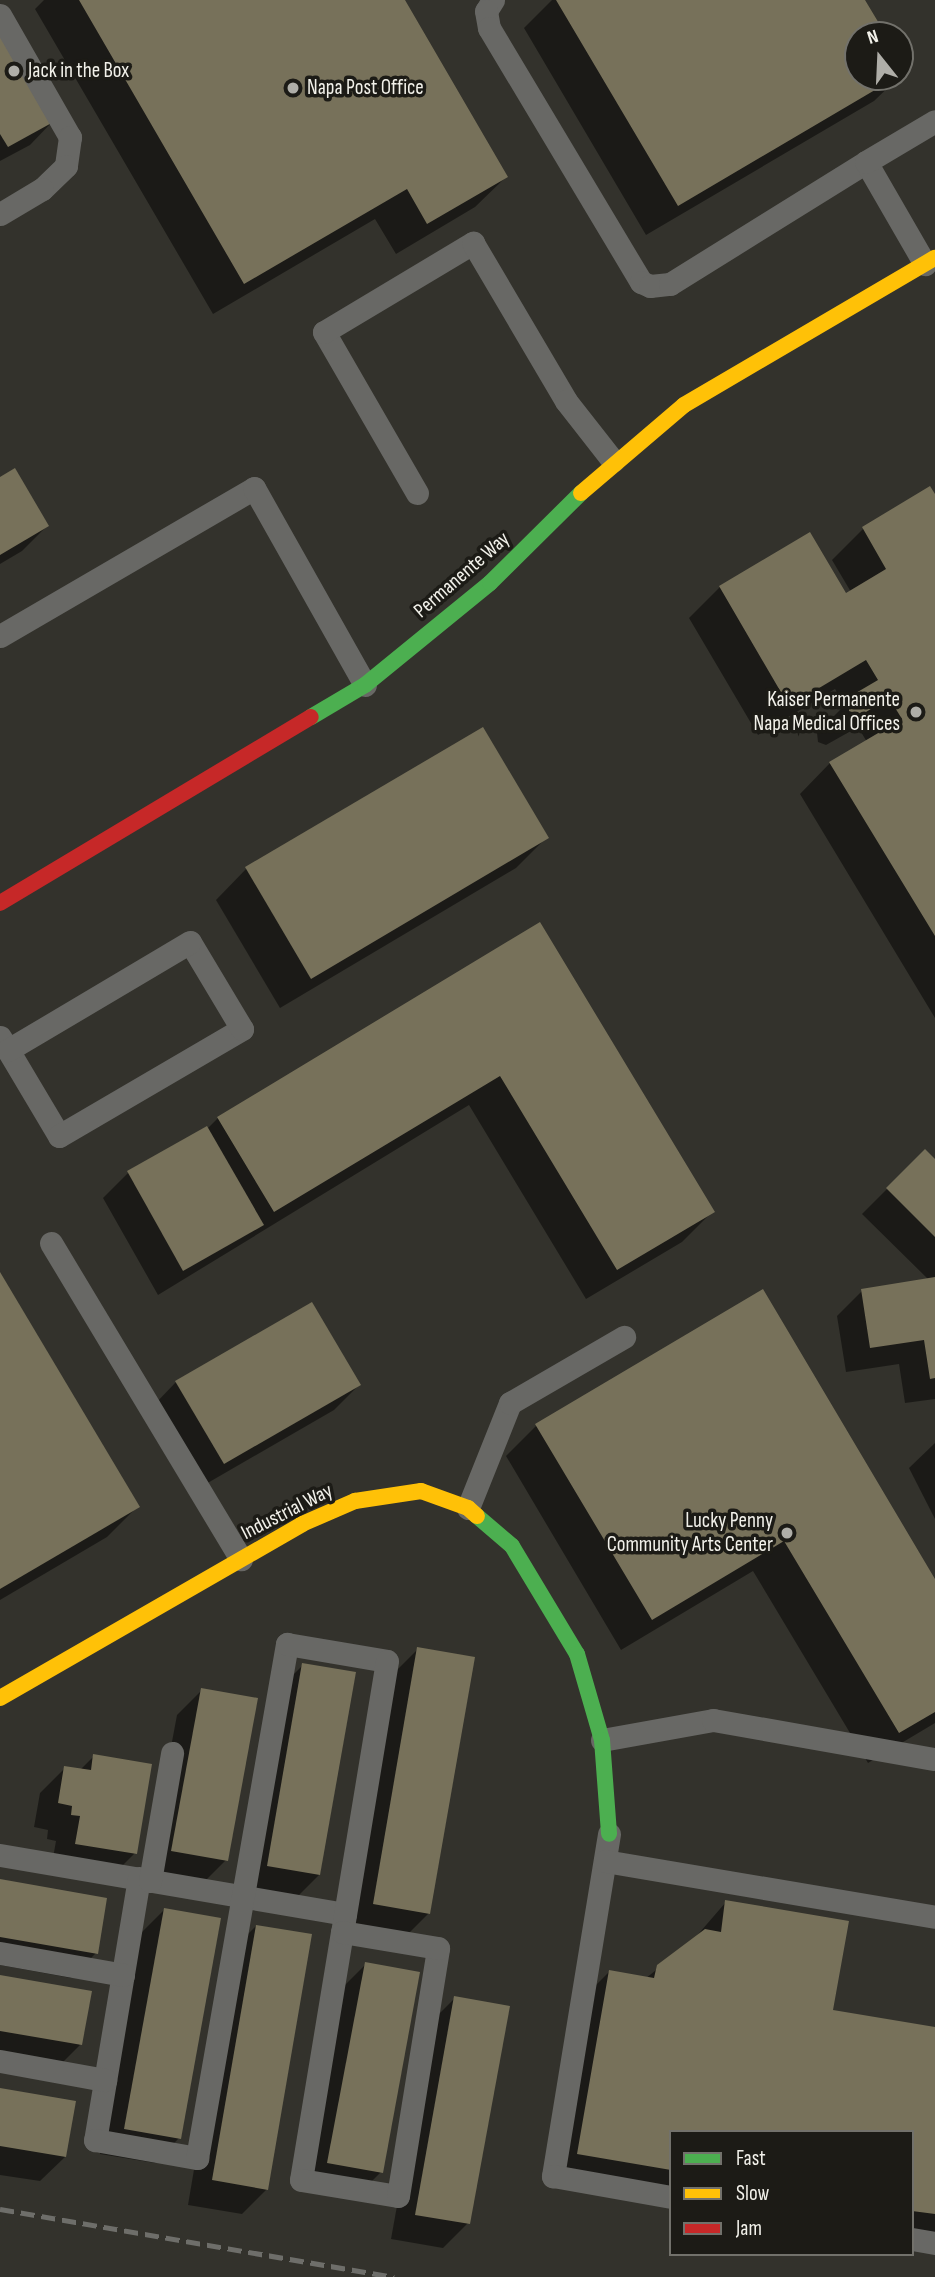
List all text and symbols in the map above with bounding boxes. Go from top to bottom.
north arrow [844,21,914,91]
text: N [865,25,881,50]
place label: Jack in the Box [28,58,129,84]
marker: Jack in the Box [6,63,22,79]
place label: Napa Post Office [307,75,424,101]
marker: Napa Post Office [285,80,301,96]
street label: Permanente Way [409,527,515,623]
place label: Kaiser Permanente Napa Medical Offices [753,687,900,737]
marker: Kaiser Permanente Napa Medical Offices [906,702,926,722]
street label: Industrial Way [237,1478,337,1546]
place label: Lucky Penny Community Arts Center [607,1508,773,1558]
marker: Lucky Penny Community Arts Center [779,1525,795,1541]
legend [669,2130,914,2256]
text: Fast [736,2146,766,2171]
text: Slow [736,2181,769,2206]
text: Jam [736,2216,762,2241]

